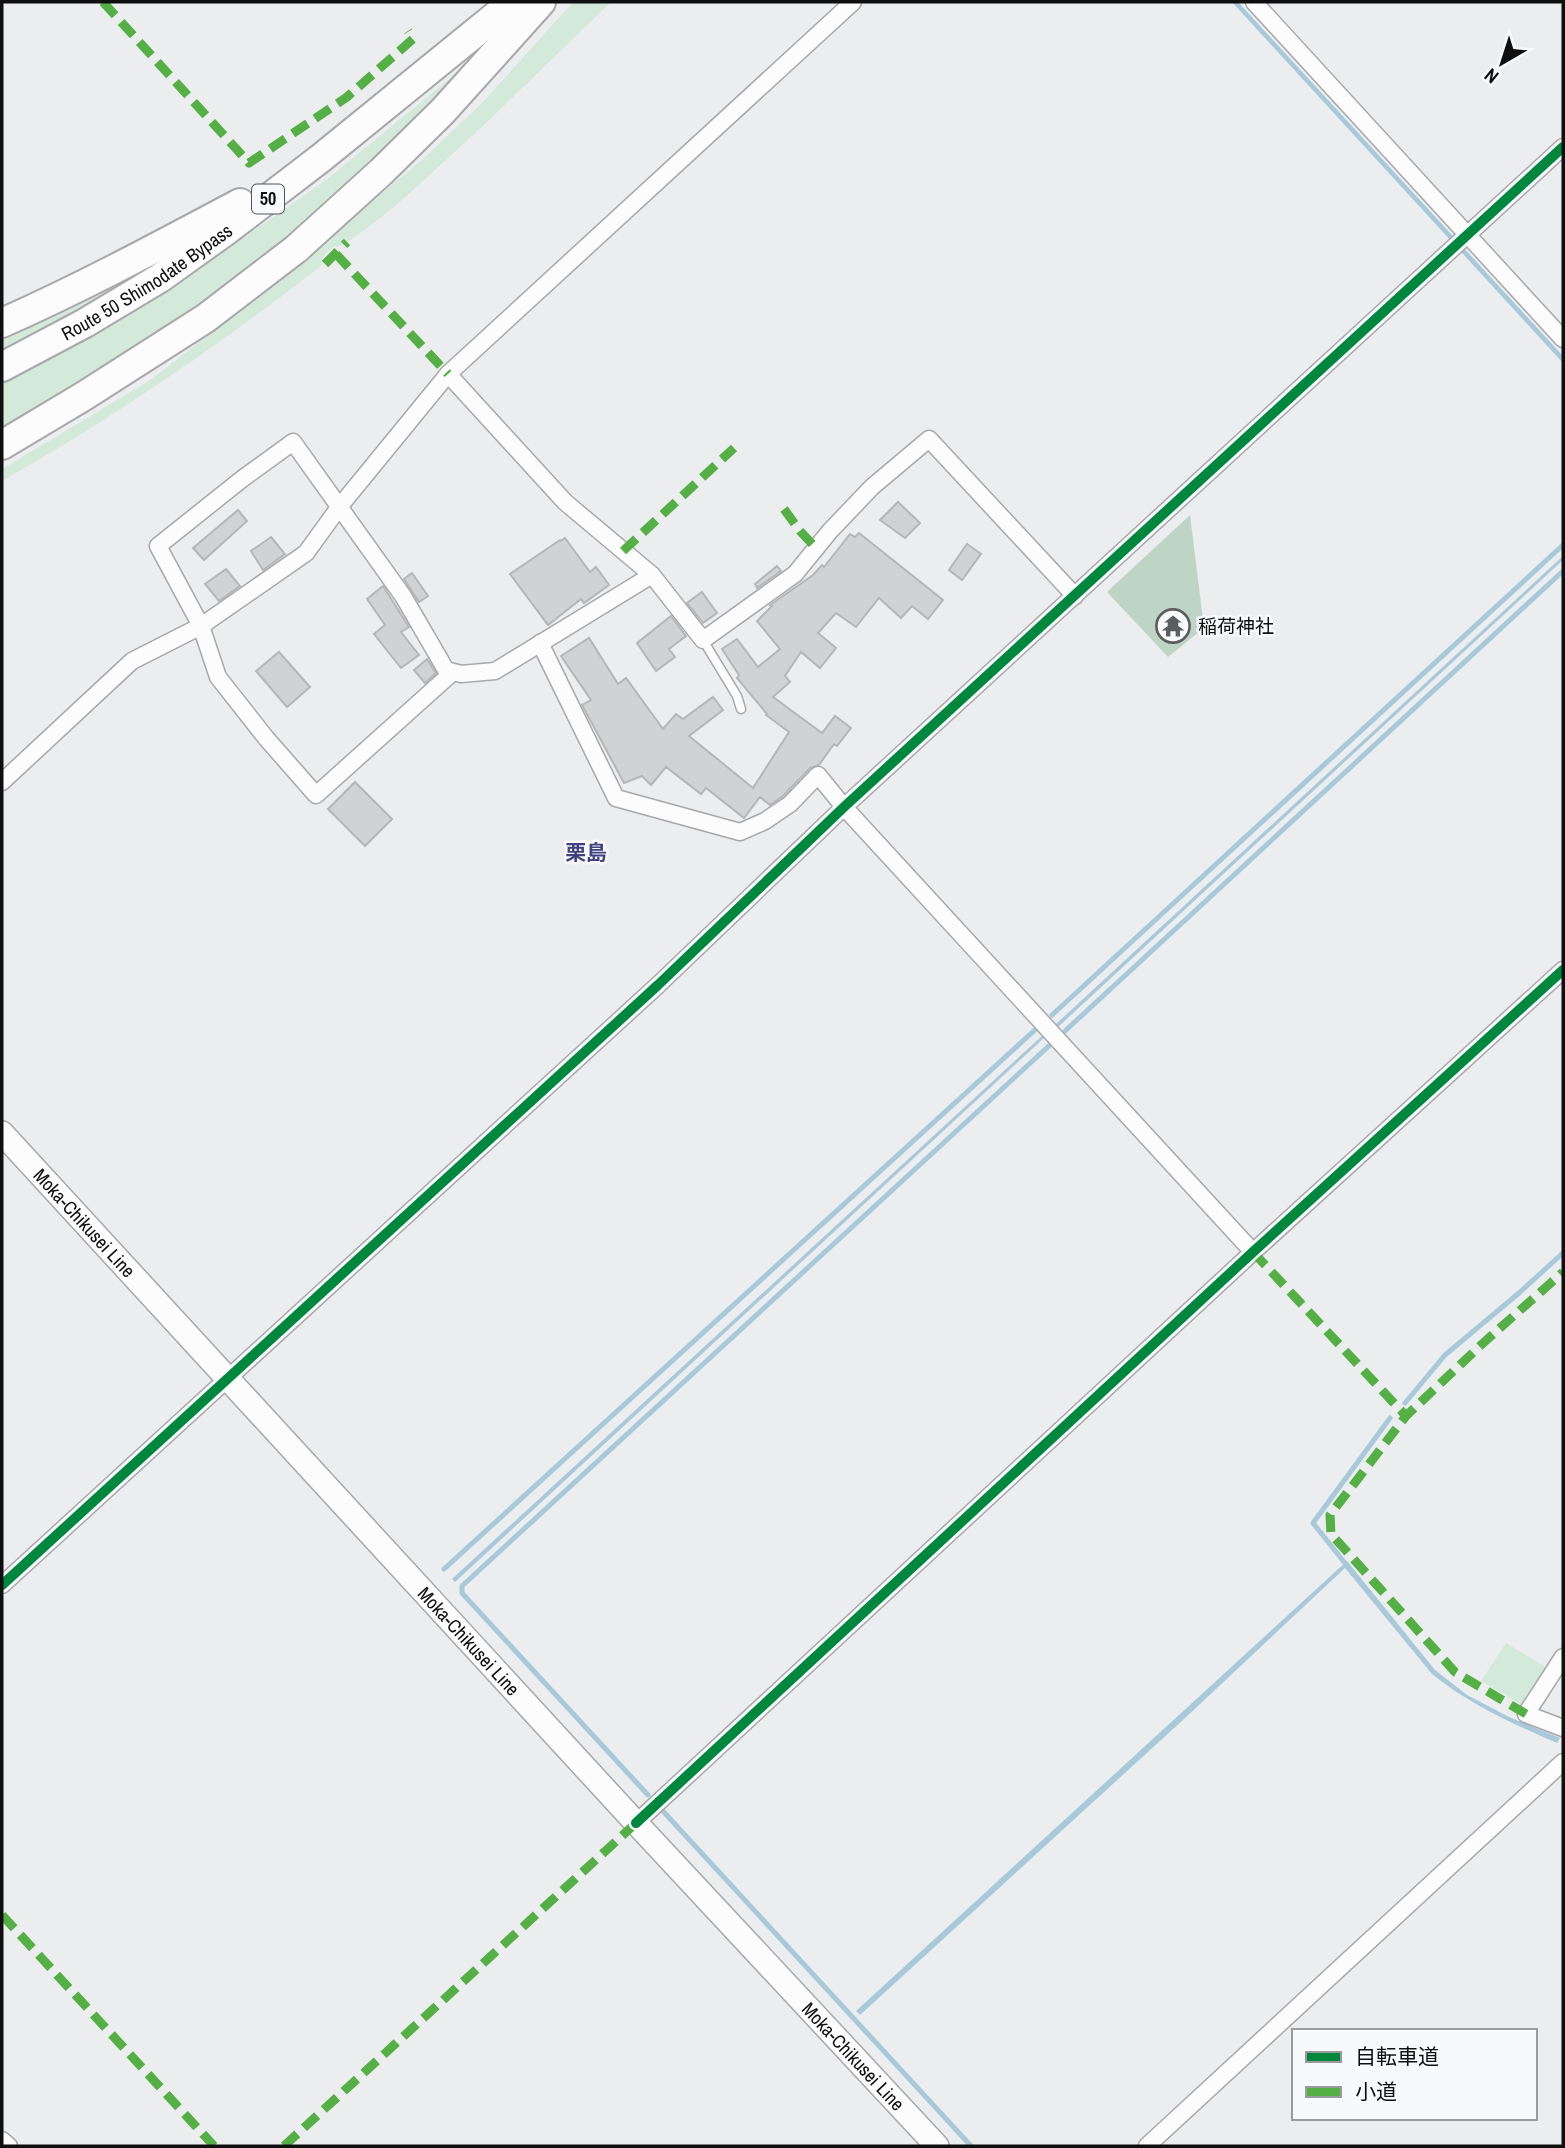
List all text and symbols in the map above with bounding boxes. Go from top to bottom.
north arrow [1467,28,1537,98]
text: N [1479,63,1504,90]
road number: 50 [252,184,284,214]
street label: Route 50 Shimodate Bypass [57,217,238,346]
temple icon: 稲荷神社 [1154,607,1192,645]
place label: 稲荷神社 [1198,613,1274,639]
district label: 栗島 [565,838,607,867]
street label: Moka-Chikusei Line [28,1163,141,1283]
street label: Moka-Chikusei Line [412,1581,526,1701]
street label: Moka-Chikusei Line [796,1996,911,2116]
legend [1292,2029,1537,2120]
text: 自転車道 [1355,2042,1439,2071]
text: 小道 [1355,2077,1397,2106]

